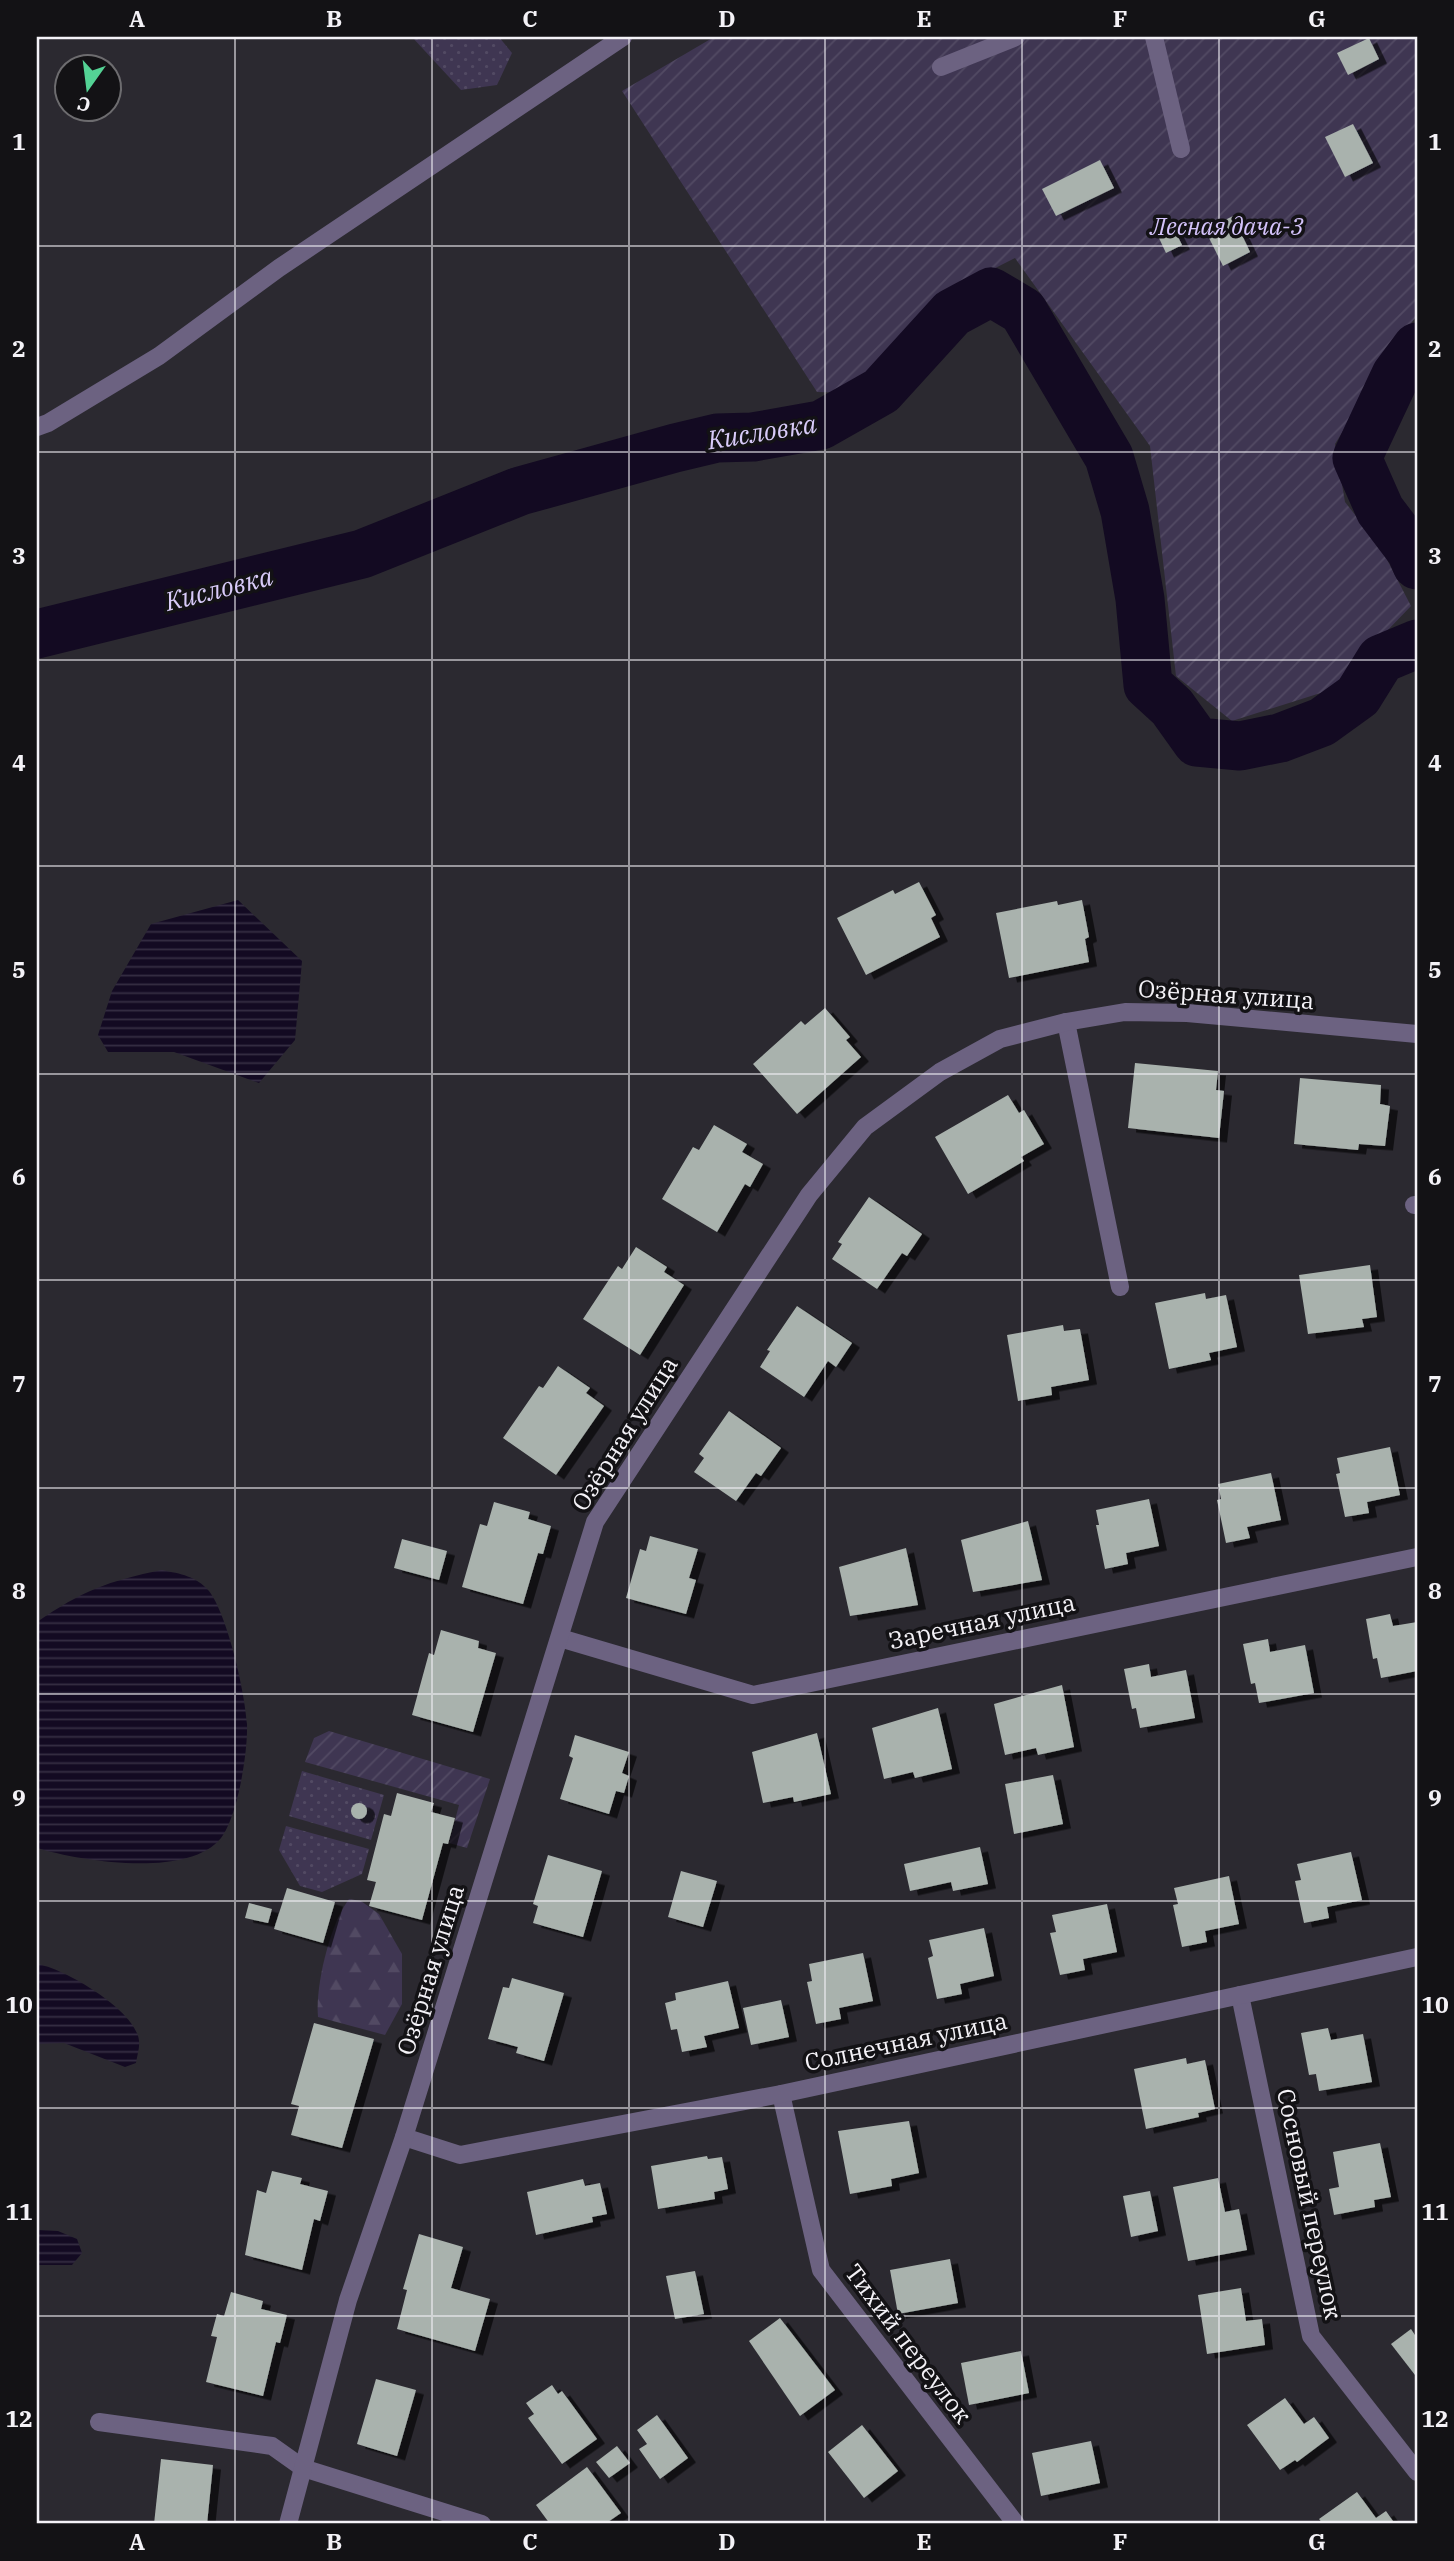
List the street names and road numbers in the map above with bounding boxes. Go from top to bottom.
street label: Озёрная улица [1137,972,1315,1016]
street label: Озёрная улица [564,1350,684,1517]
street label: Заречная улица [886,1586,1078,1656]
street label: Озёрная улица [389,1881,471,2059]
street label: Солнечная улица [802,2004,1010,2078]
street label: Сосновый переулок [1270,2085,1350,2322]
street label: Тихий переулок [838,2257,979,2430]

